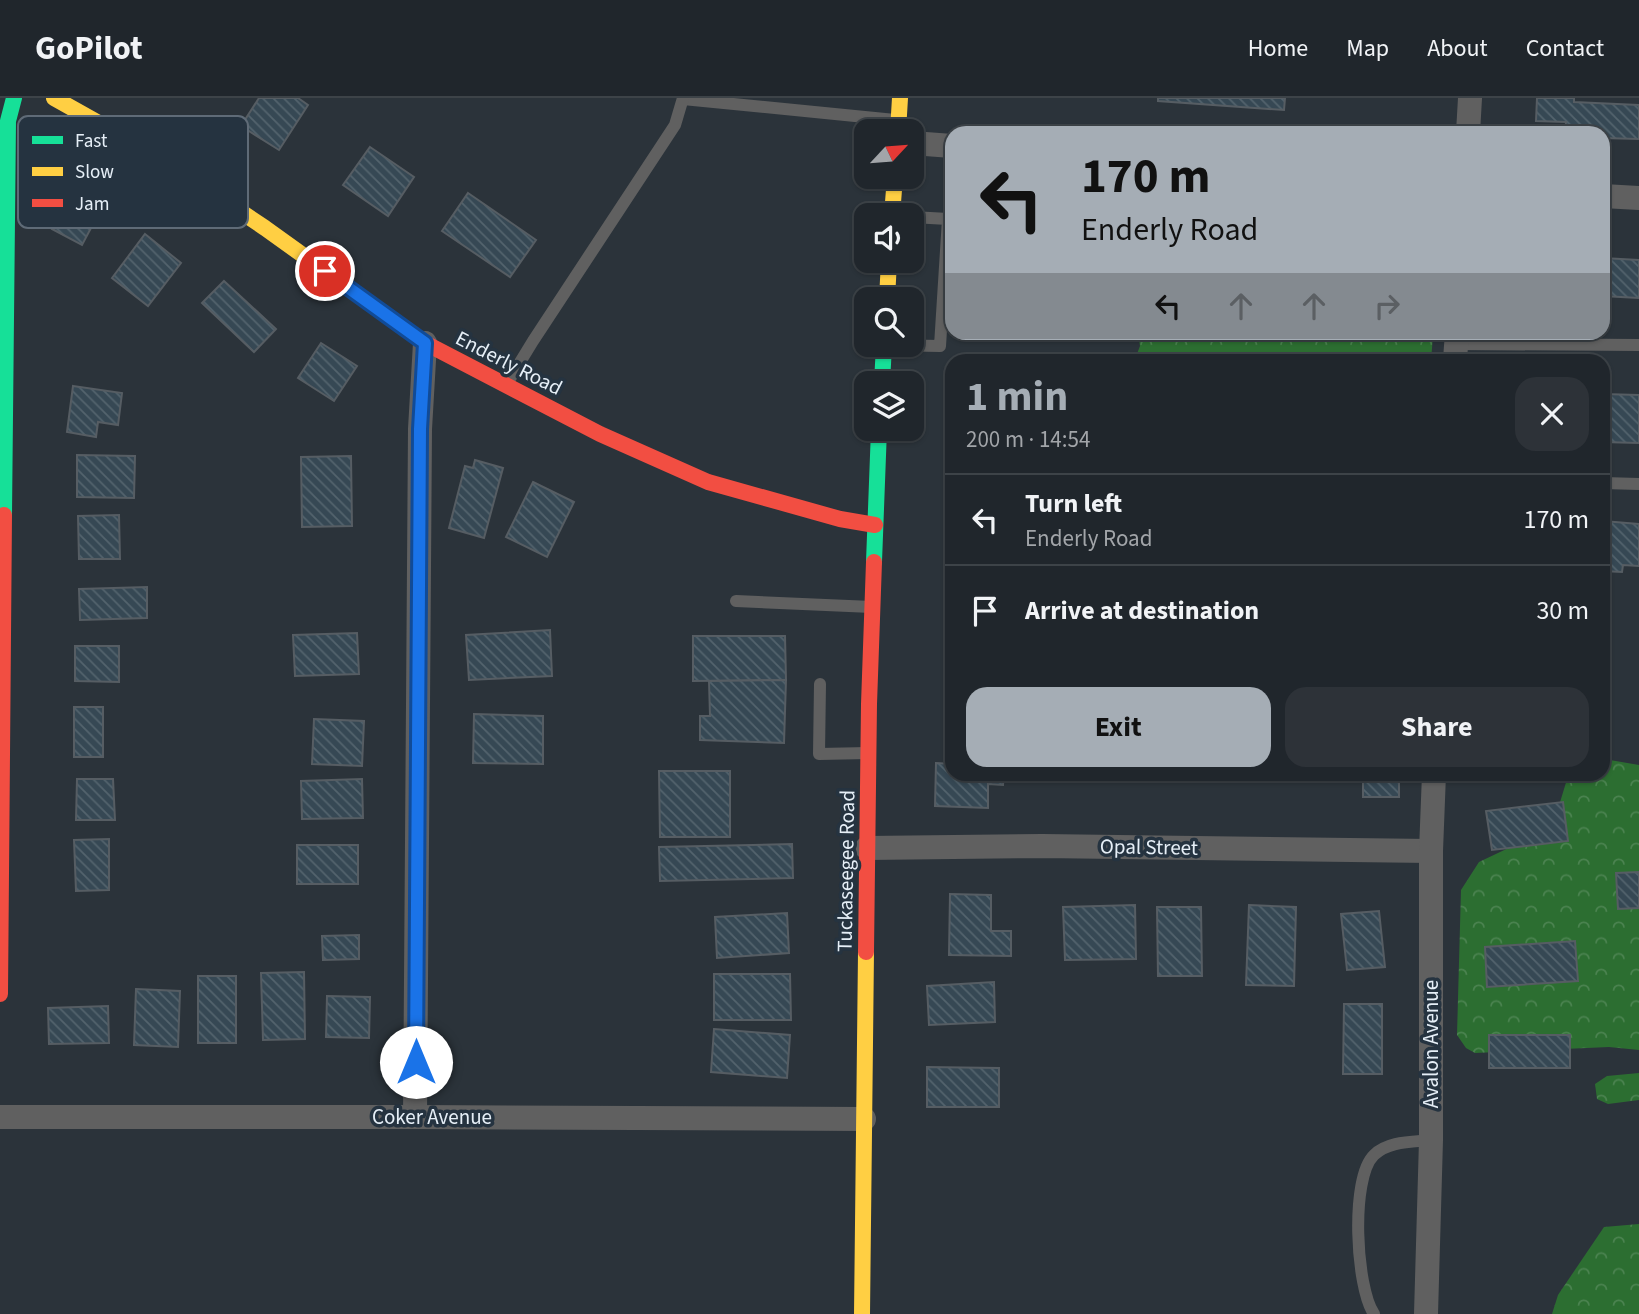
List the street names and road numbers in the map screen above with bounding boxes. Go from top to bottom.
street label: Enderly Road [450,323,568,403]
street label: Tuckaseegee Road [830,790,862,952]
street label: Opal Street [1100,831,1198,863]
street label: Avalon Avenue [1416,980,1446,1108]
street label: Coker Avenue [372,1102,492,1132]

